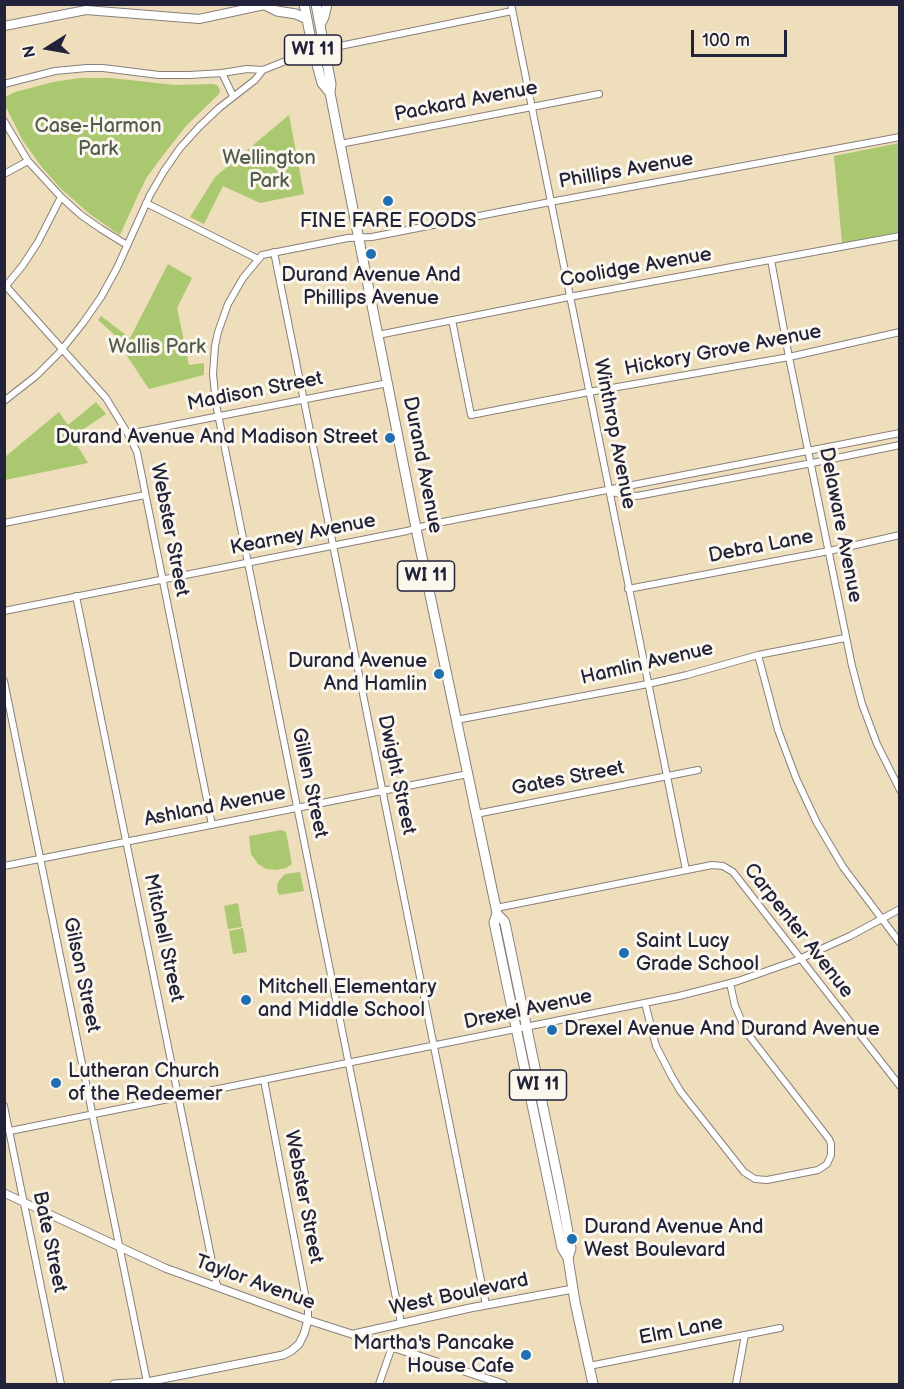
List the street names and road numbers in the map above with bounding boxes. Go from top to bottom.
road number: WI 11 [284,35,342,65]
street label: Packard Avenue [392,76,540,128]
street label: Phillips Avenue [557,147,695,195]
street label: Coolidge Avenue [558,243,714,293]
street label: Hickory Grove Avenue [622,320,824,382]
street label: Winthrop Avenue [588,357,640,511]
street label: Madison Street [185,367,325,417]
street label: Durand Avenue [397,394,447,536]
street label: Delaware Avenue [813,445,867,605]
street label: Webster Street [144,461,194,599]
street label: Kearney Avenue [228,509,378,561]
street label: Debra Lane [707,525,815,569]
road number: WI 11 [398,561,454,591]
street label: Hamlin Avenue [578,637,716,691]
street label: Dwight Street [372,713,420,837]
street label: Gillen Street [286,726,332,840]
street label: Gates Street [510,756,626,802]
street label: Ashland Avenue [142,782,288,832]
street label: Carpenter Avenue [738,859,858,1003]
street label: Mitchell Street [138,872,188,1004]
street label: Gilson Street [57,915,105,1035]
street label: Drexel Avenue [462,985,594,1035]
road number: WI 11 [510,1070,566,1100]
street label: Webster Street [278,1128,328,1266]
street label: Bate Street [27,1189,71,1295]
street label: Taylor Avenue [192,1250,318,1316]
street label: West Boulevard [387,1269,531,1321]
street label: Elm Lane [637,1311,725,1351]

